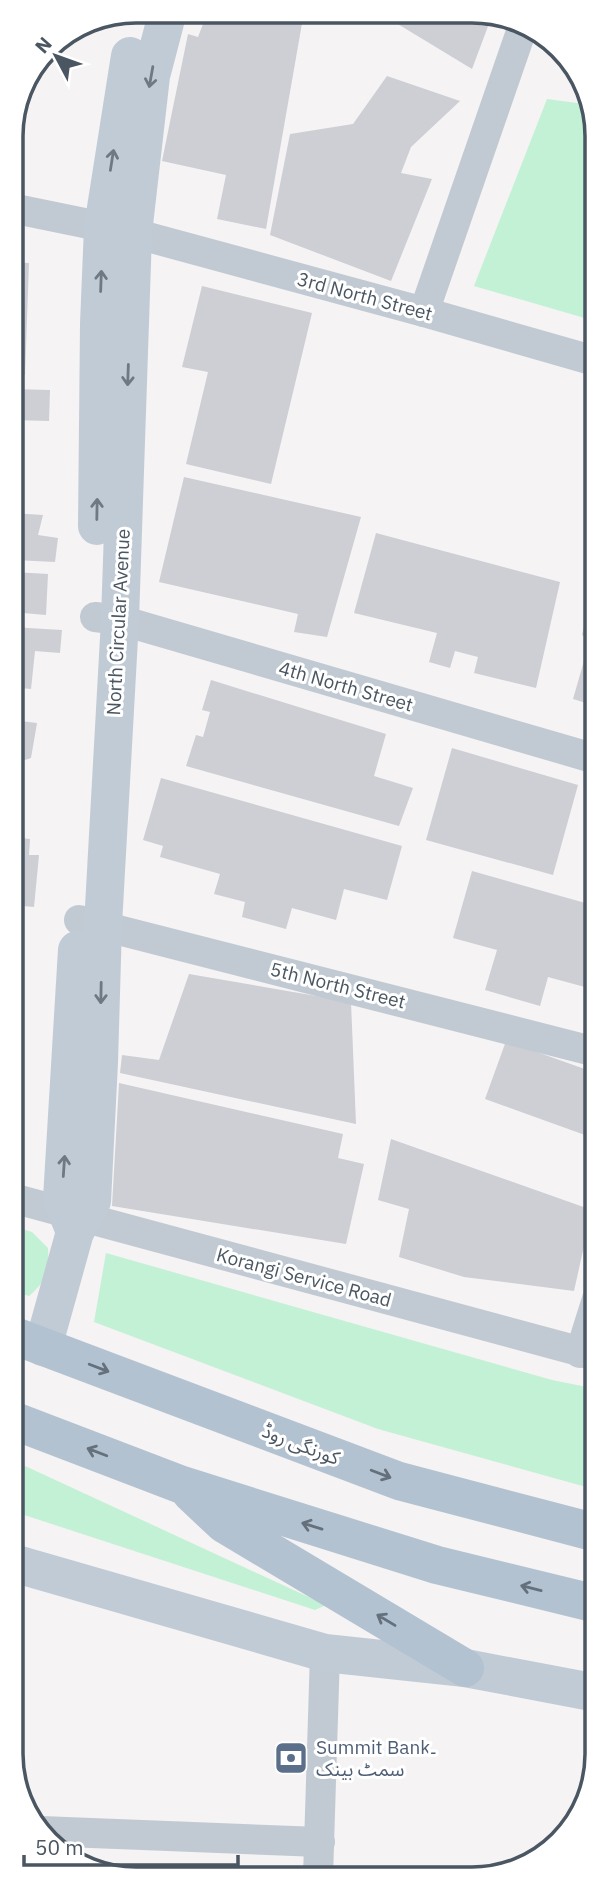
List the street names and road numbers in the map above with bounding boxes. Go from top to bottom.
street label: 3rd North Street [295,266,435,326]
street label: North Circular Avenue [101,528,135,716]
street label: 4th North Street [276,655,416,717]
street label: 5th North Street [268,957,408,1013]
street label: Korangi Service Road [214,1242,394,1312]
street label: کورنگی روڈ [259,1418,344,1470]

